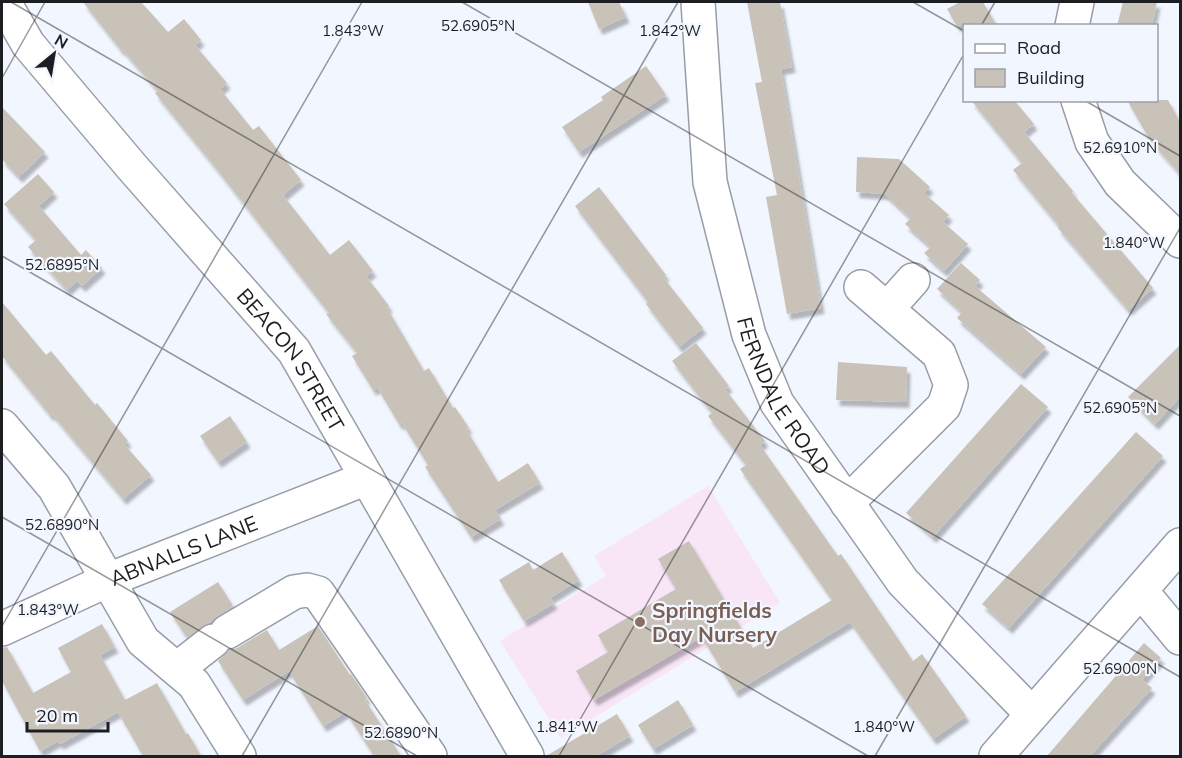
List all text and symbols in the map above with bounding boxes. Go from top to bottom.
text: 52.6905°N [441,16,515,35]
text: 1.843°W [322,21,384,40]
text: 1.842°W [639,21,701,40]
north arrow [24,24,84,84]
legend [963,24,1158,102]
text: N [51,29,72,53]
text: Road [1017,36,1061,59]
text: Building [1017,66,1085,89]
text: 52.6910°N [1083,138,1157,157]
text: 1.840°W [1103,233,1165,252]
text: 52.6895°N [25,255,99,274]
street label: BEACON STREET [232,283,350,436]
street label: FERNDALE ROAD [732,314,836,479]
text: 52.6905°N [1083,398,1157,417]
street label: ABNALLS LANE [106,509,261,591]
text: 52.6890°N [25,515,99,534]
place label: Springfields Day Nursery [652,597,778,647]
text: 1.843°W [17,600,79,619]
marker: Springfields Day Nursery [633,615,647,629]
text: 52.6900°N [1083,659,1157,678]
scale bar [27,695,108,733]
text: 20 m [36,704,78,727]
text: 1.841°W [536,717,598,736]
text: 1.840°W [853,717,915,736]
text: 52.6890°N [364,723,438,742]

